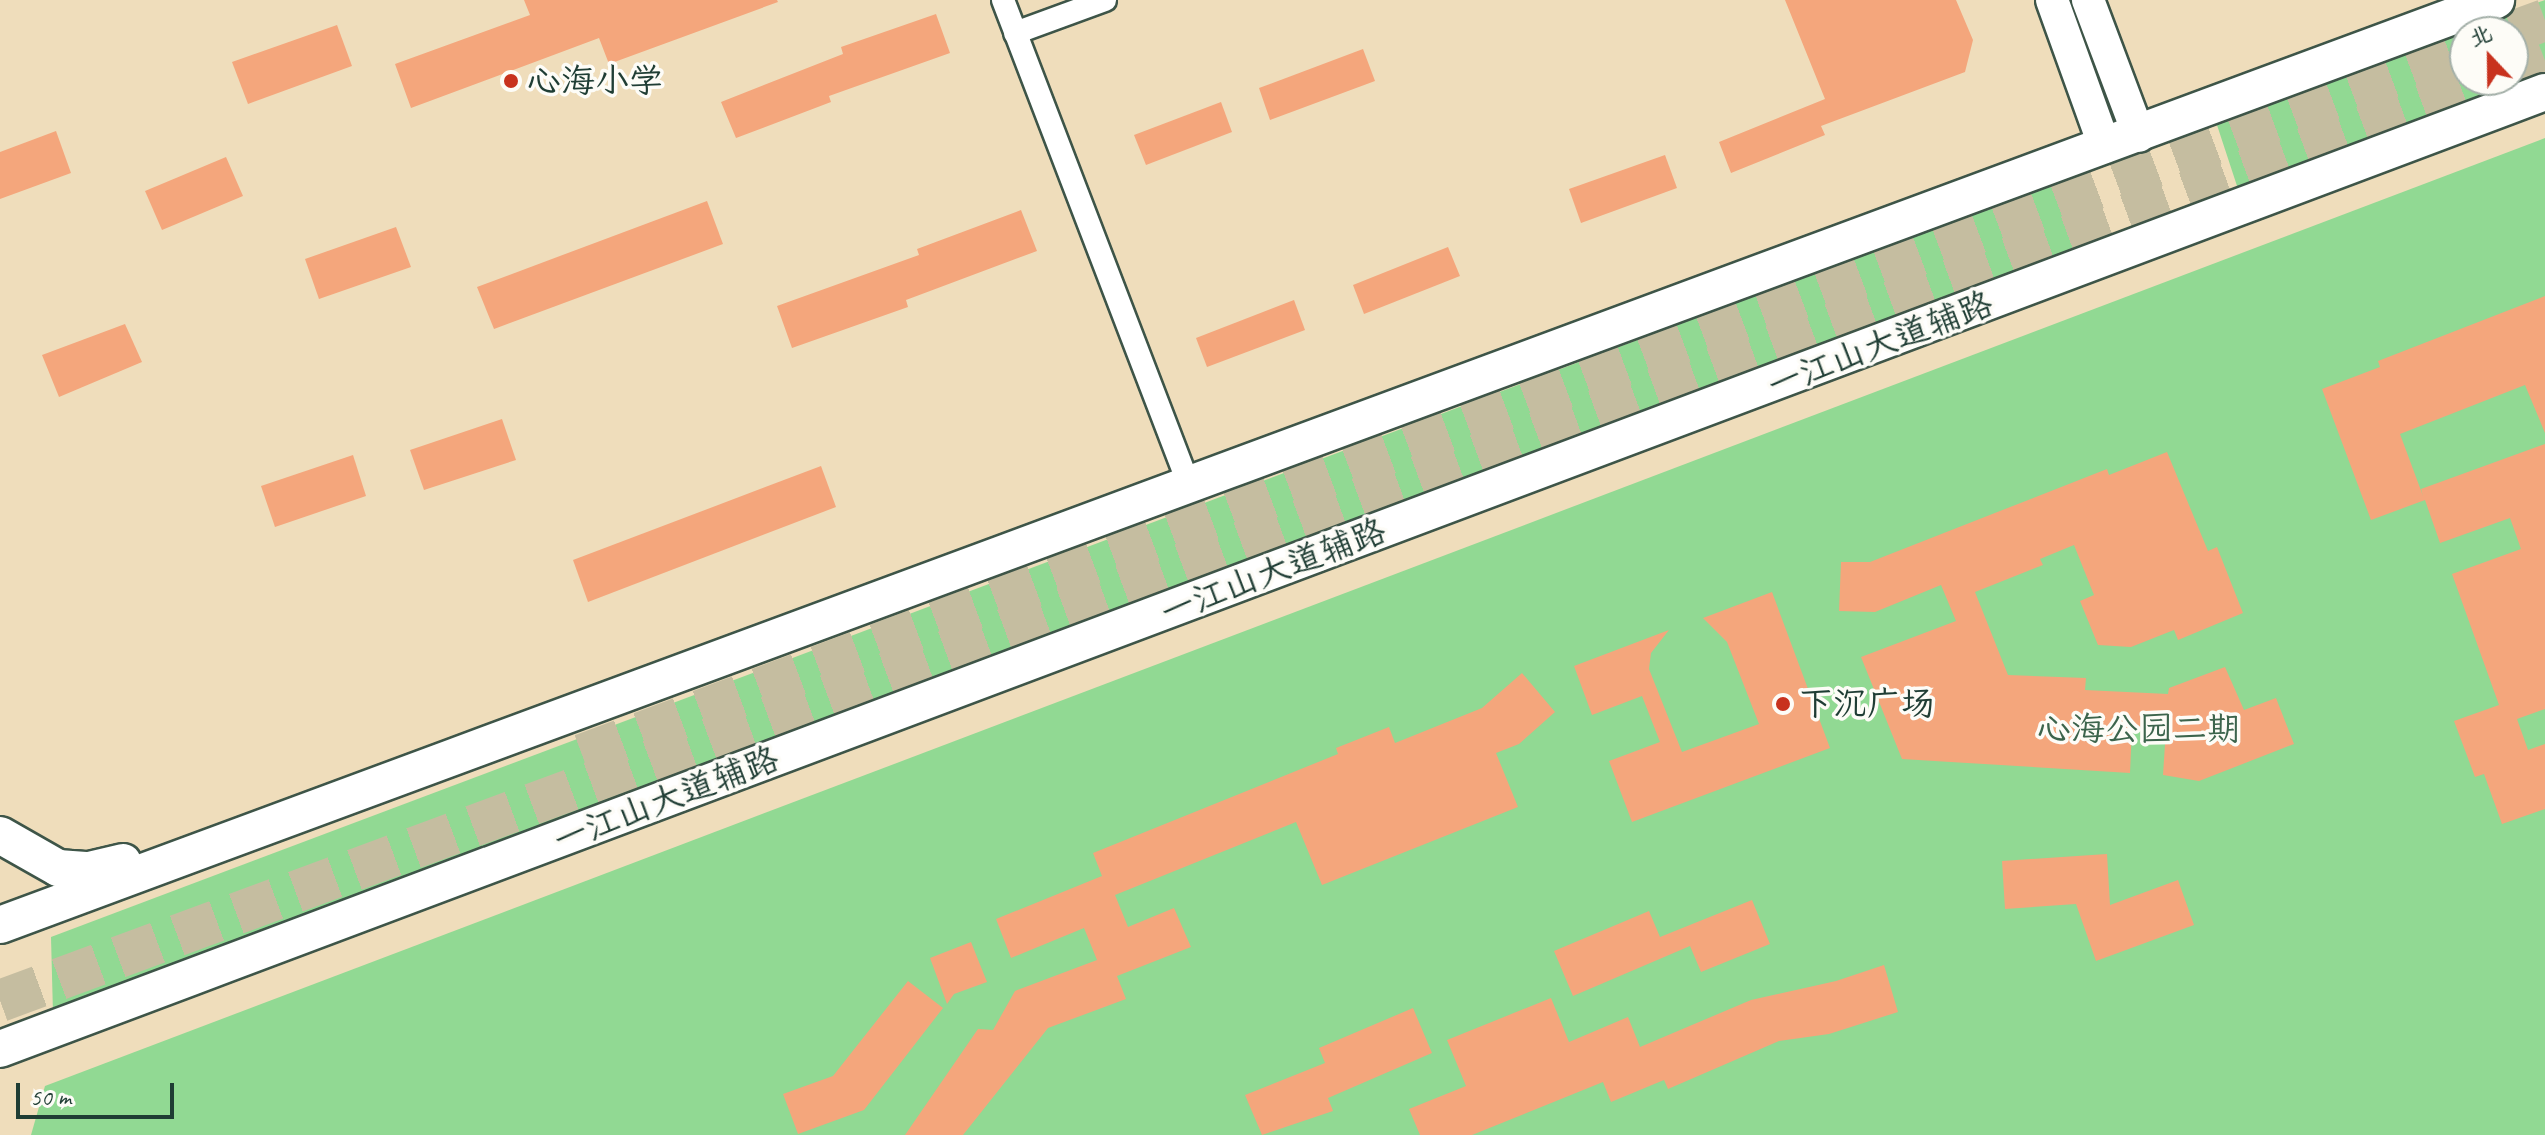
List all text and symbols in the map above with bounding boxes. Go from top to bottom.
north arrow [2449,16,2529,96]
text: 北 [2465,19,2496,53]
place label: 心海小学 [527,61,663,101]
marker: 心海小学 [502,72,520,90]
street label: 一江山大道辅路 [1762,282,1998,406]
street label: 一江山大道辅路 [1155,509,1391,633]
place label: 下沉广场 [1799,684,1935,724]
marker: 下沉广场 [1774,695,1792,713]
park label: 心海公园二期 [2037,709,2241,749]
street label: 一江山大道辅路 [548,737,784,861]
scale bar [20,1067,178,1117]
text: 50 m [30,1082,71,1112]

